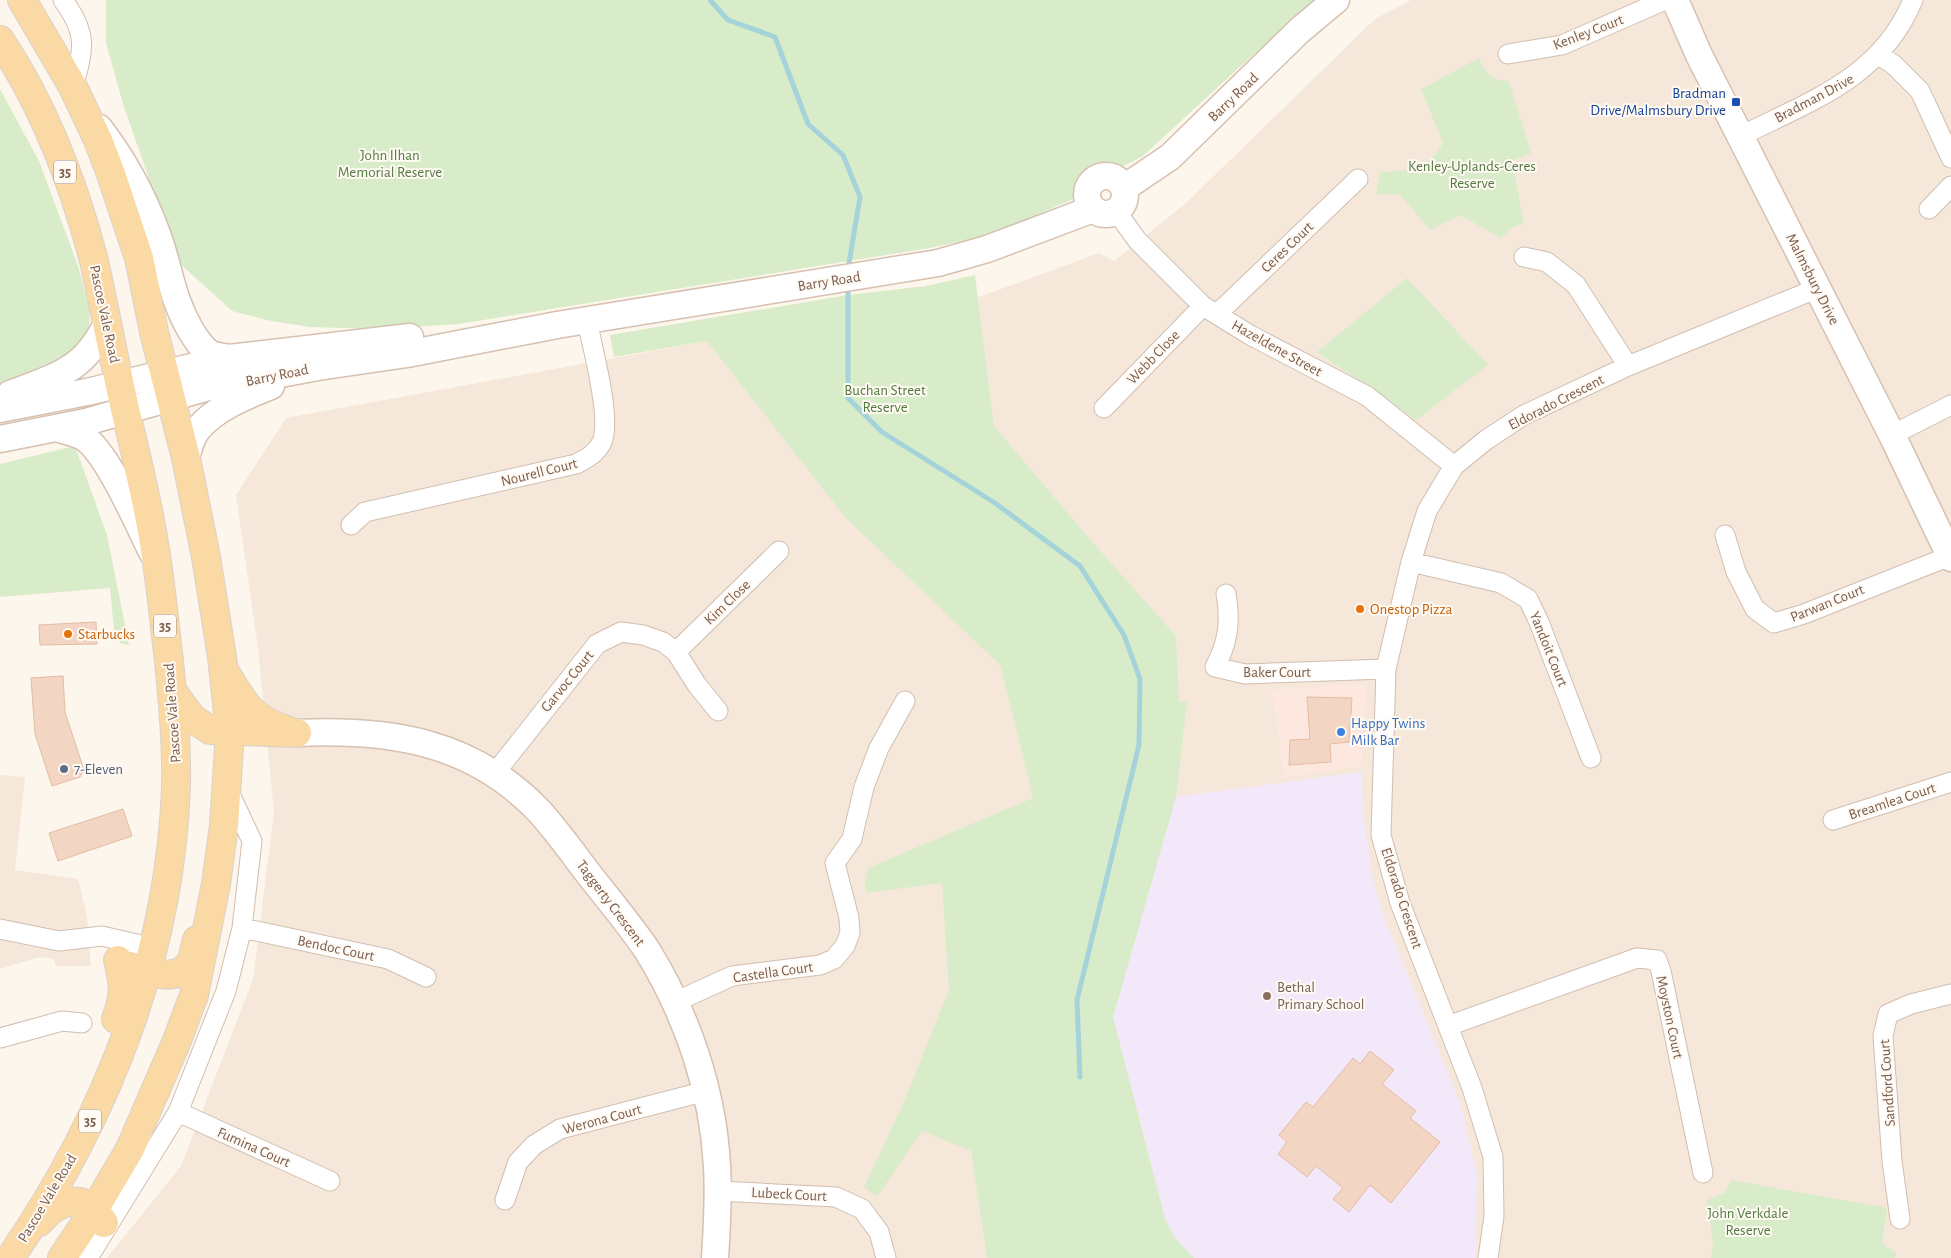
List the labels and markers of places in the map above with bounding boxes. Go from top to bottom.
place label: Bradman Drive/Malmsbury Drive [1590,86,1726,118]
marker: Bradman Drive/Malmsbury Drive [1730,96,1742,108]
place label: Onestop Pizza [1370,602,1453,617]
marker: Onestop Pizza [1354,603,1366,615]
place label: Starbucks [78,627,135,642]
marker: Starbucks [62,628,74,640]
place label: Happy Twins Milk Bar [1351,716,1425,748]
marker: Happy Twins Milk Bar [1335,726,1347,738]
place label: 7-Eleven [74,762,123,777]
marker: 7-Eleven [58,763,70,775]
place label: Bethal Primary School [1277,980,1365,1012]
marker: Bethal Primary School [1261,990,1273,1002]

